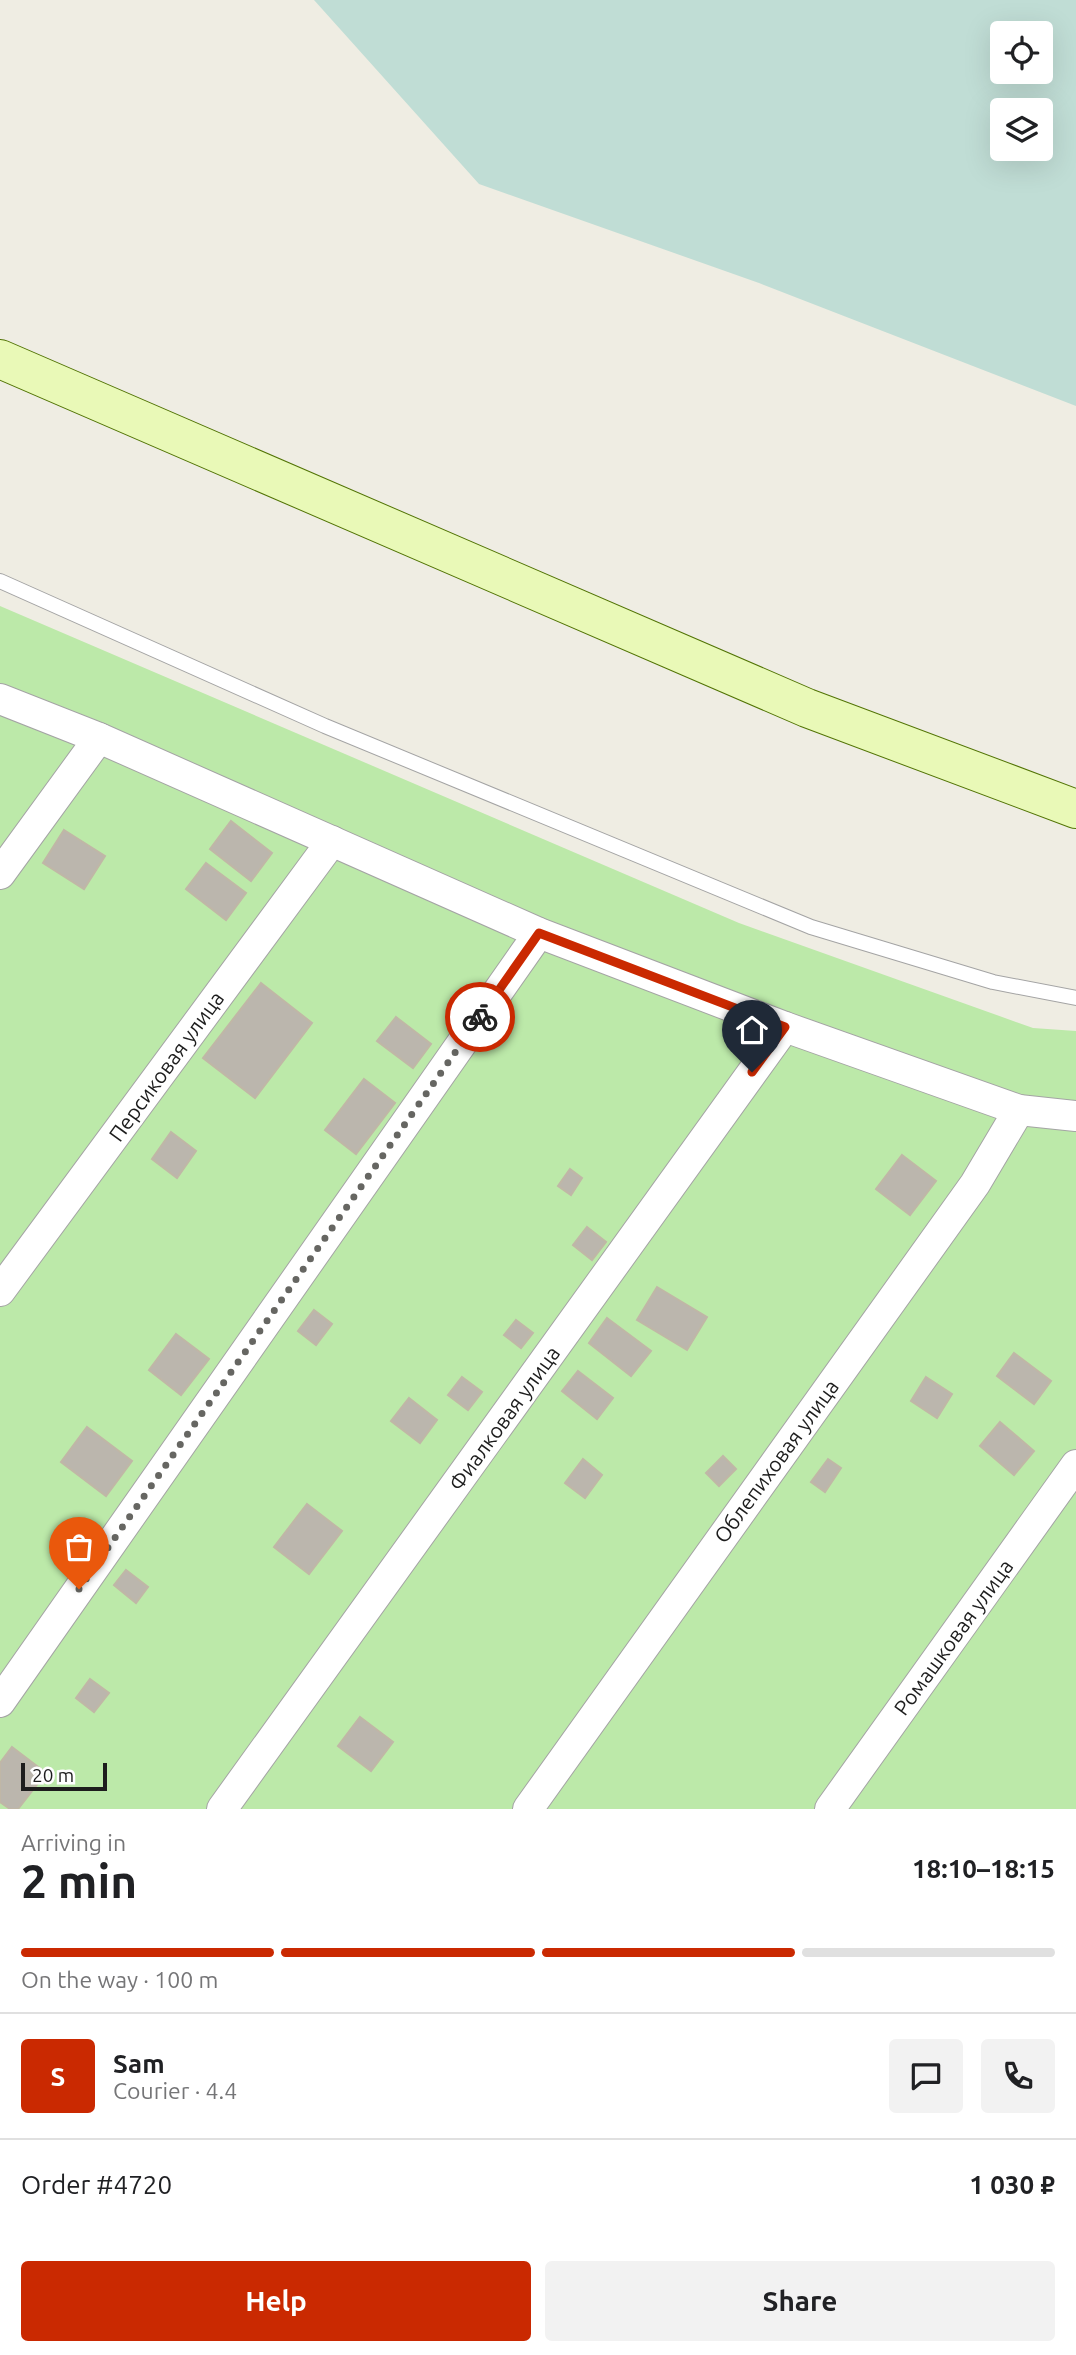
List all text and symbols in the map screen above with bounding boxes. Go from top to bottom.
map controls [990,21,1053,161]
button: locate [990,21,1053,84]
button: layers [990,98,1053,161]
courier [445,982,515,1052]
street label: Персиковая улица [104,986,228,1146]
icon: bike [461,998,499,1036]
pin [722,1000,782,1072]
icon: home [733,1011,771,1049]
street label: Фиалковая улица [444,1341,564,1495]
street label: Облепиховая улица [709,1375,843,1547]
pin [49,1517,109,1589]
icon: bag [60,1528,98,1566]
street label: Ромашковая улица [889,1555,1017,1719]
scale bar [21,1760,107,1792]
text: 20 m [32,1764,74,1786]
text: Arriving in [21,1830,126,1855]
text: 18:10–18:15 [912,1854,1055,1883]
text: 2 min [21,1855,137,1907]
text: On the way · 100 m [21,1967,218,1992]
button: chat [889,2039,963,2113]
button: phone [981,2039,1055,2113]
text: Sam [113,2049,165,2078]
text: S [51,2062,65,2091]
text: Courier · 4.4 [113,2078,237,2103]
text: Order #4720 [21,2170,172,2199]
text: 1 030 ₽ [969,2170,1055,2199]
button: Help [21,2261,531,2341]
button: Share [545,2261,1055,2341]

